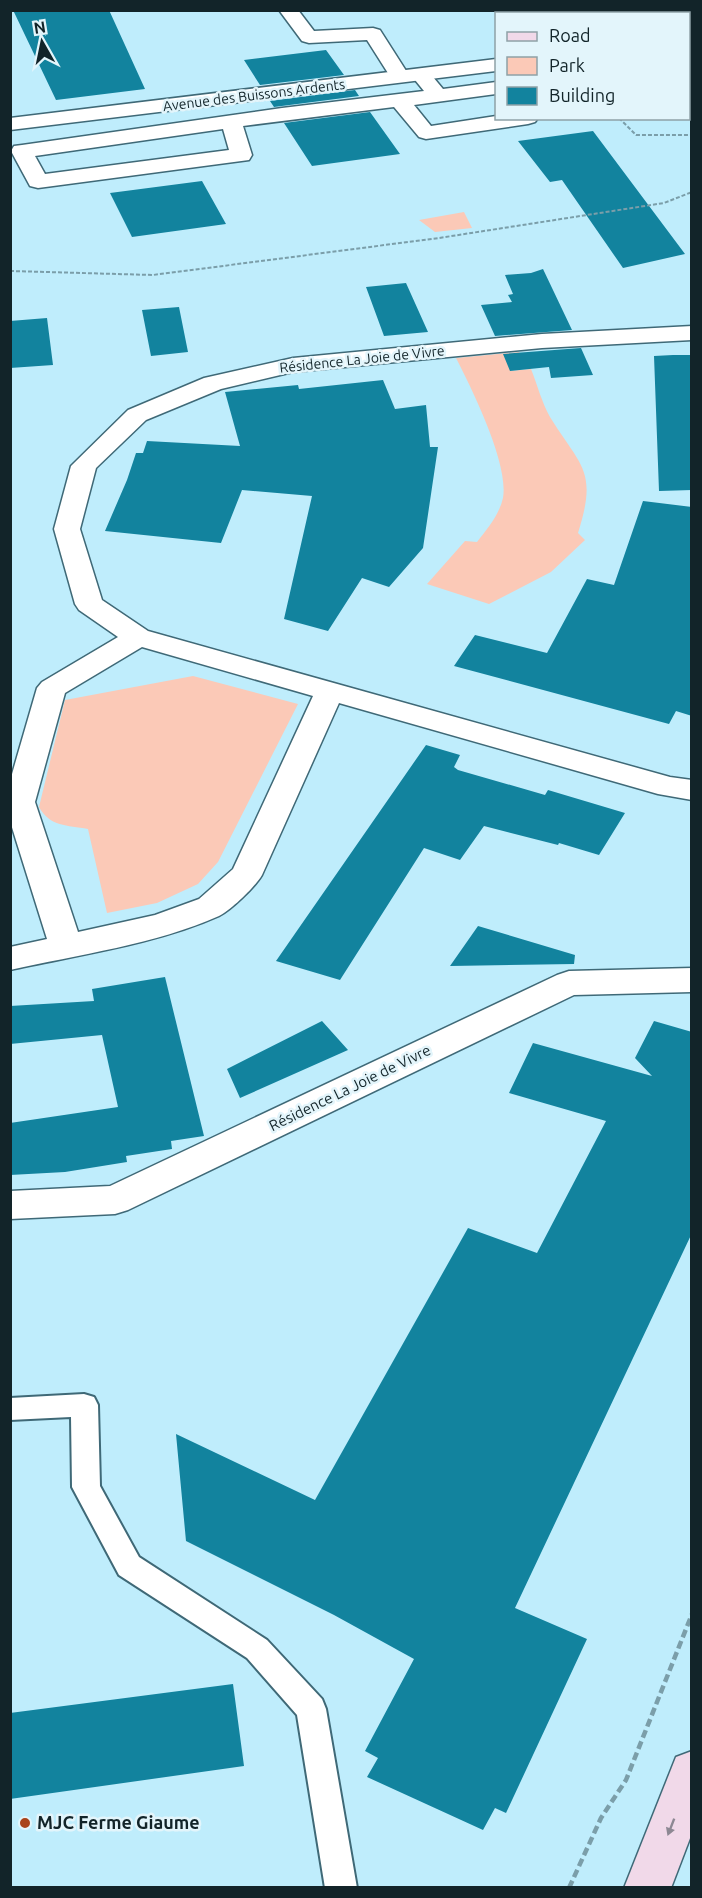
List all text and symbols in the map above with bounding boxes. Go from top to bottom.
north arrow [12,12,72,72]
legend [495,12,690,120]
text: N [32,17,47,37]
text: Road [549,25,591,45]
text: Park [549,55,585,75]
street label: Avenue des Buissons Ardents [162,76,346,114]
text: Building [549,85,615,105]
street label: Résidence La Joie de Vivre [279,342,445,376]
street label: Résidence La Joie de Vivre [266,1041,433,1134]
place label: MJC Ferme Giaume [37,1812,200,1832]
marker: MJC Ferme Giaume [18,1816,32,1830]
one-way arrow [665,1818,675,1836]

